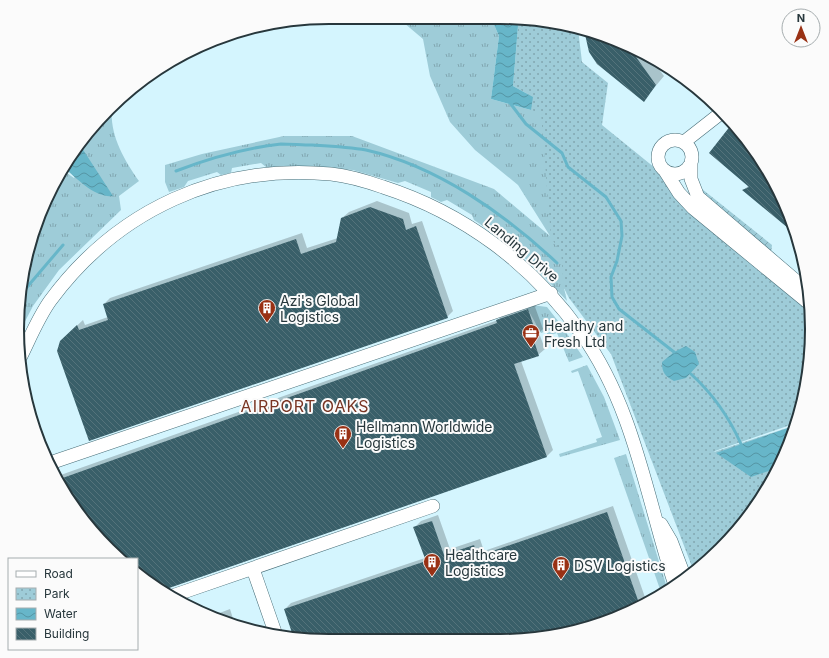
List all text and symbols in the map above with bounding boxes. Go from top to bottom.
north arrow [781,8,821,48]
text: N [797,11,805,25]
street label: Landing Drive [481,213,563,285]
place label: Azi's Global Logistics [280,292,359,325]
building icon: Azi's Global Logistics [257,298,277,323]
place label: Healthy and Fresh Ltd [544,317,623,350]
office icon: Healthy and Fresh Ltd [521,323,541,348]
district label: AIRPORT OAKS [241,396,369,416]
place label: Hellmann Worldwide Logistics [356,418,492,451]
building icon: Hellmann Worldwide Logistics [333,424,353,449]
place label: Healthcare Logistics [445,546,517,579]
building icon: Healthcare Logistics [422,552,442,577]
building icon: DSV Logistics [551,555,571,580]
place label: DSV Logistics [574,557,666,574]
legend [8,558,138,650]
text: Road [44,566,73,581]
text: Park [44,586,70,601]
text: Water [44,606,78,621]
text: Building [44,626,89,641]

